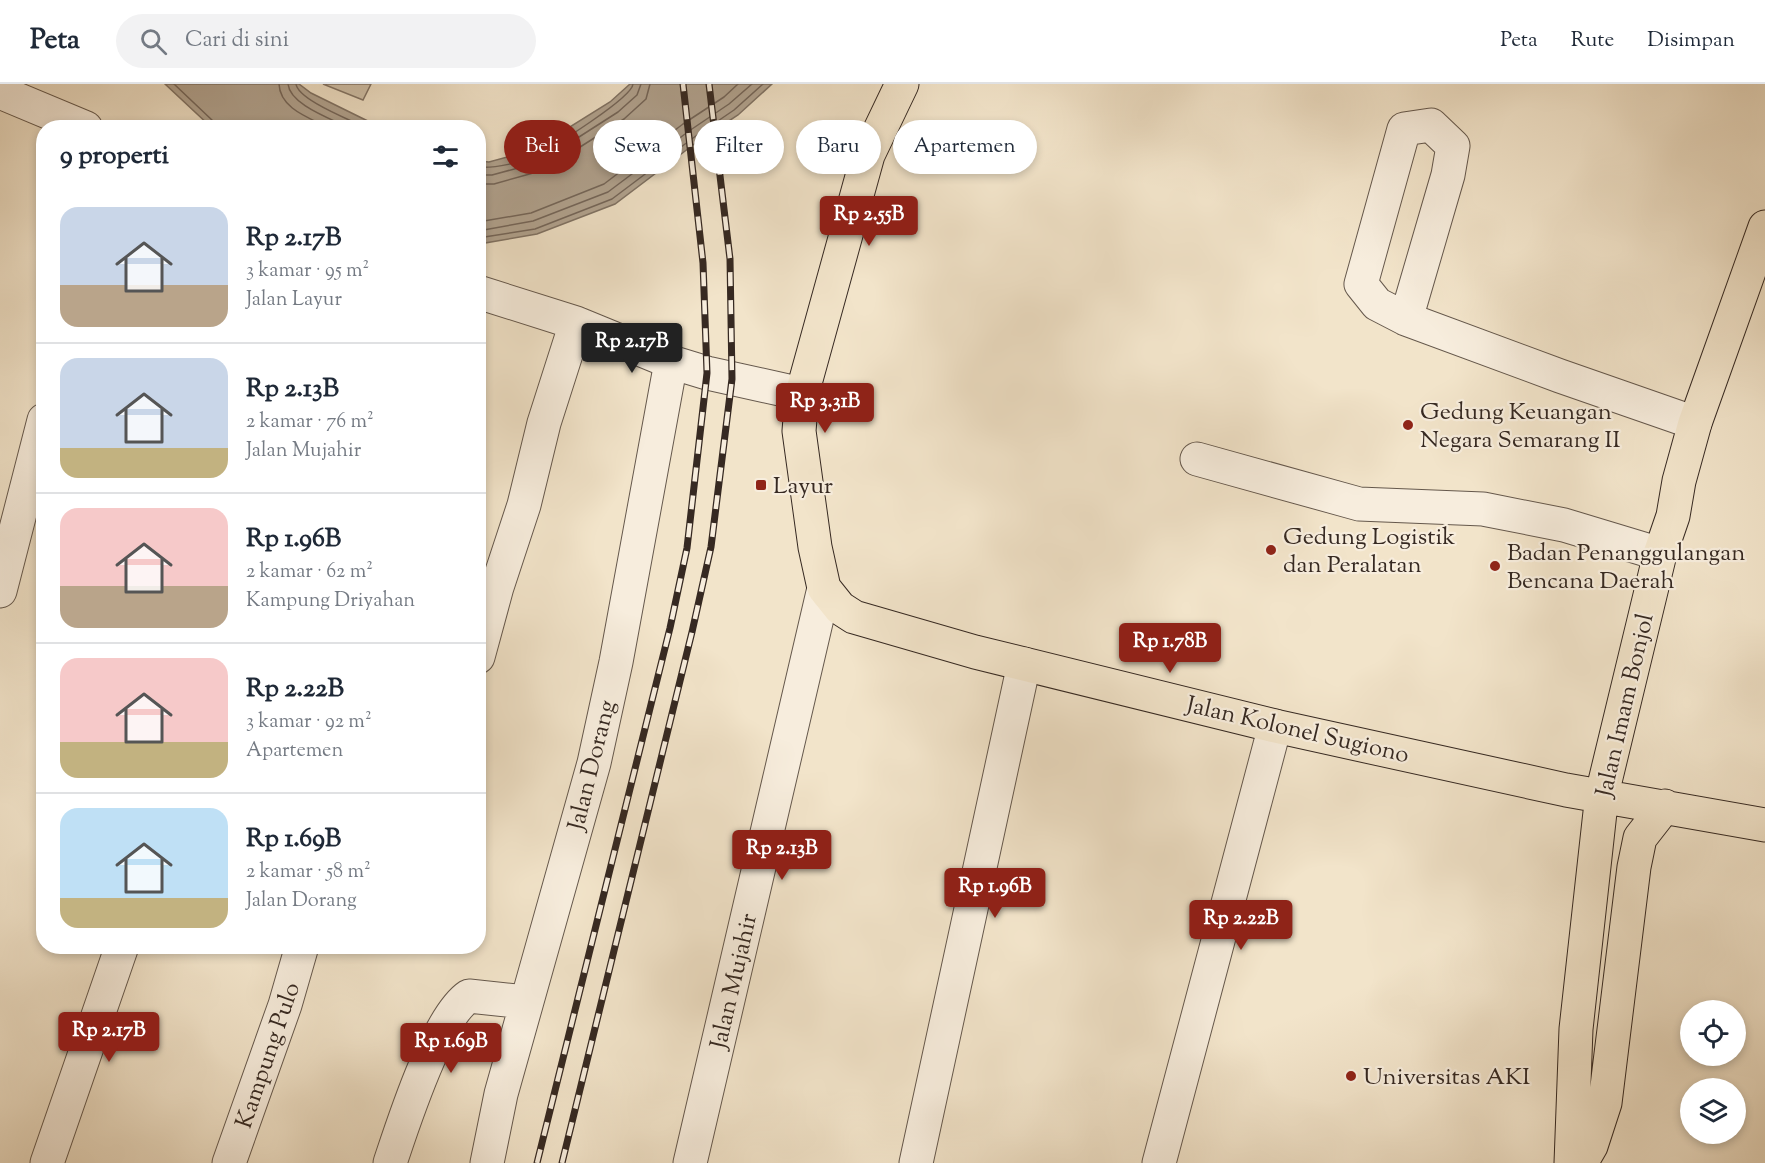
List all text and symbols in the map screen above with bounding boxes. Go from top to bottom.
search box [116,14,536,68]
text: Peta [30,21,80,61]
icon: search [137,25,170,58]
text: Cari di sini [185,25,289,57]
text: Peta [1500,26,1538,56]
text: Rute [1571,26,1614,56]
text: Disimpan [1647,26,1735,56]
chip: Beli [504,120,581,174]
chip: Sewa [593,120,682,174]
chip: Filter [694,120,784,174]
chip: Baru [796,120,881,174]
chip: Apartemen [893,120,1037,174]
text: 9 properti [60,138,169,175]
icon: filters [429,140,462,173]
pin: Rp 2.55B [807,196,931,247]
text: Rp 2.55B [834,201,904,230]
text: Rp 2.17B [246,220,341,257]
icon: home [108,231,180,303]
text: 3 kamar · 95 m² [246,257,369,286]
text: Jalan Layur [246,286,342,315]
pin: Rp 2.17B [570,323,694,374]
text: Rp 2.17B [595,328,669,357]
text: Rp 2.13B [246,371,339,408]
icon: home [108,382,180,454]
pin: Rp 3.31B [763,383,887,434]
text: Rp 3.31B [790,388,860,417]
place label: Gedung Keuangan Negara Semarang II [1420,396,1620,458]
text: 2 kamar · 76 m² [246,408,374,437]
marker: Gedung Keuangan Negara Semarang II [1401,418,1415,432]
text: Jalan Mujahir [246,437,361,466]
place label: Layur [773,470,833,504]
marker: Layur [754,478,768,492]
text: Rp 1.96B [246,521,341,558]
place label: Gedung Logistik dan Peralatan [1283,521,1455,583]
icon: home [108,532,180,604]
place label: Badan Penanggulangan Bencana Daerah [1507,537,1745,599]
marker: Gedung Logistik dan Peralatan [1264,543,1278,557]
text: 2 kamar · 62 m² [246,558,373,587]
marker: Badan Penanggulangan Bencana Daerah [1488,559,1502,573]
text: Kampung Driyahan [246,587,415,616]
street label: Jalan Imam Bonjol [1588,610,1664,802]
pin: Rp 1.78B [1108,623,1232,674]
text: Rp 1.78B [1133,628,1207,657]
text: Rp 2.22B [246,671,344,708]
icon: home [108,682,180,754]
street label: Jalan Kolonel Sugiono [1181,688,1412,773]
street label: Jalan Dorang [560,697,626,836]
text: 3 kamar · 92 m² [246,708,372,737]
text: Apartemen [246,737,343,766]
text: Rp 1.69B [246,821,341,858]
pin: Rp 2.13B [720,830,844,881]
icon: home [108,832,180,904]
text: Rp 2.13B [746,835,818,864]
text: 2 kamar · 58 m² [246,858,371,887]
pin: Rp 1.96B [933,868,1057,919]
text: Rp 1.96B [958,873,1032,902]
text: Jalan Dorang [246,887,357,916]
pin: Rp 2.22B [1179,900,1303,951]
text: Rp 2.22B [1203,905,1279,934]
street label: Jalan Mujahir [702,910,767,1055]
street label: Kampung Pulo [228,978,310,1133]
map controls [1680,1000,1746,1144]
button: locate [1680,1000,1746,1066]
pin: Rp 2.17B [47,1012,171,1063]
text: Rp 2.17B [72,1017,146,1046]
pin: Rp 1.69B [389,1023,513,1074]
text: Rp 1.69B [414,1028,488,1057]
place label: Universitas AKI [1363,1061,1530,1095]
marker: Universitas AKI [1344,1069,1358,1083]
button: layers [1680,1078,1746,1144]

